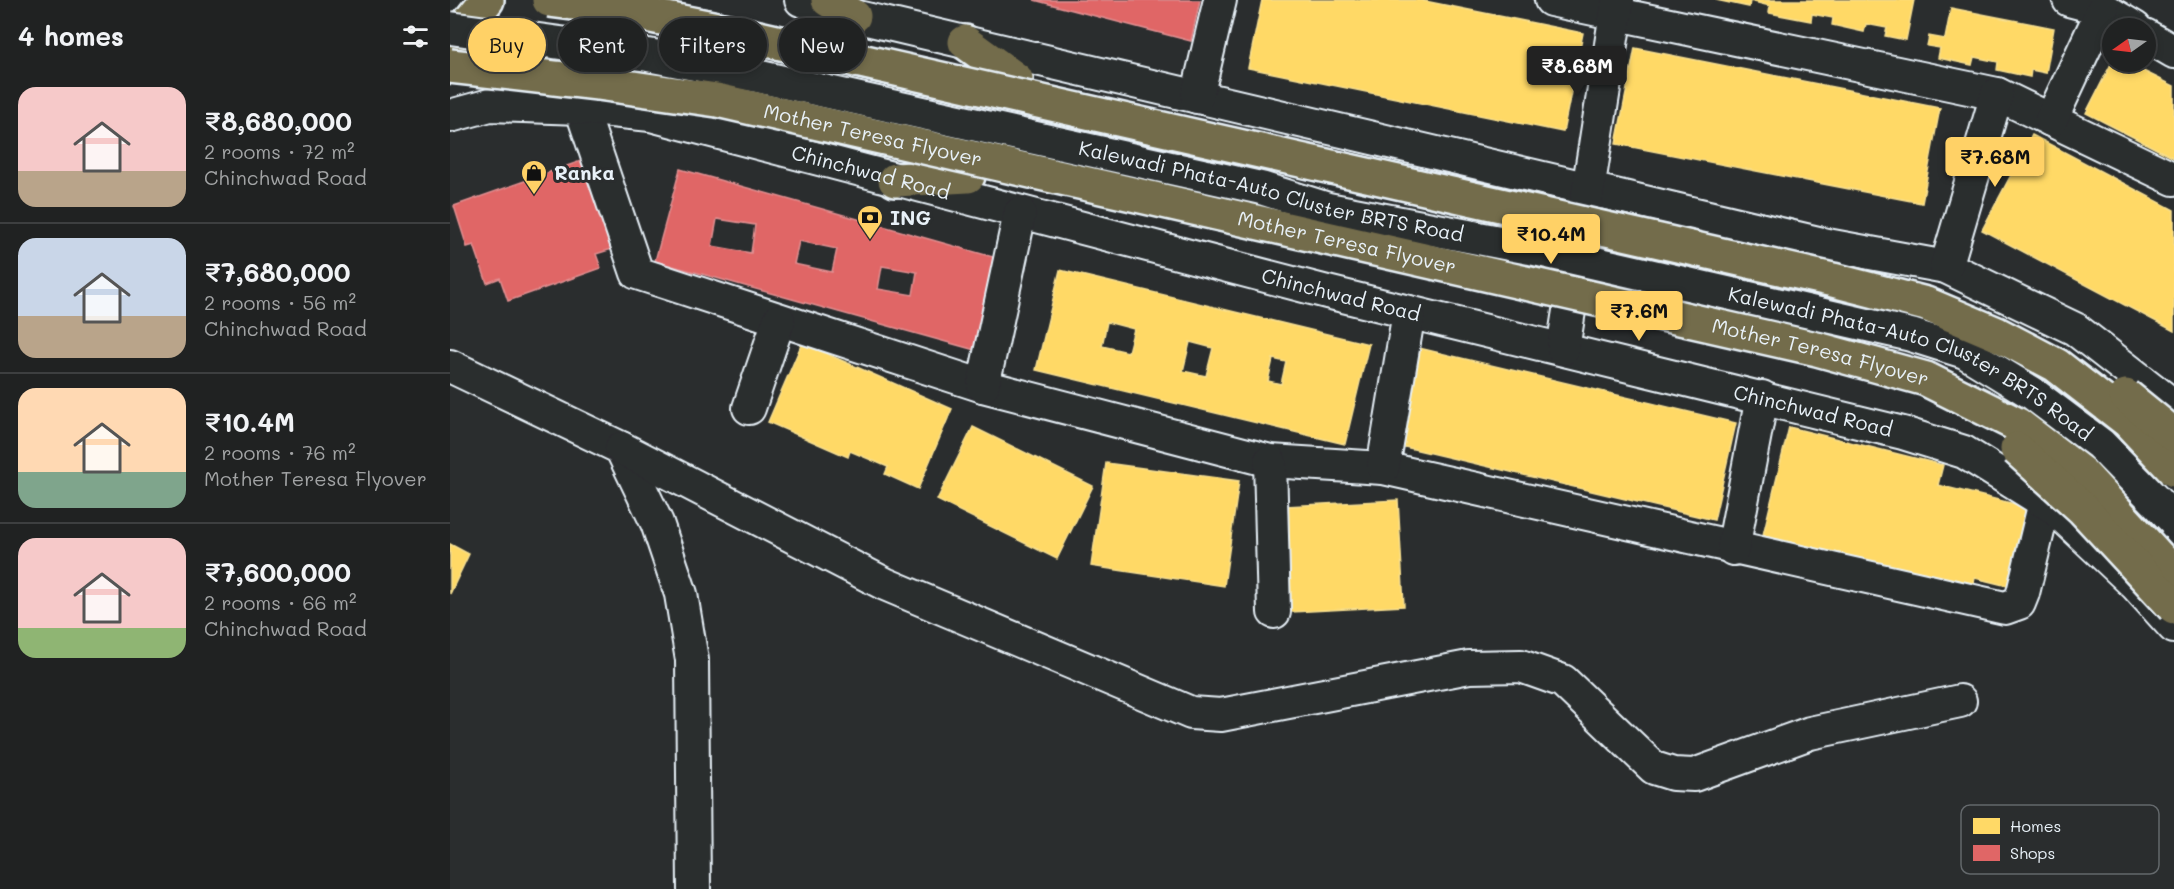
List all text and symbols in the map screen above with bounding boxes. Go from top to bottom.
chip: Buy [468,18,546,72]
chip: Rent [558,18,647,72]
chip: Filters [659,18,767,72]
chip: New [779,18,866,72]
north arrow [2102,18,2156,72]
map controls [2102,18,2156,72]
text: 4 homes [18,19,124,53]
icon: filters [399,20,432,53]
pin: ₹8.68M [1528,46,1626,97]
text: ₹8.68M [1541,52,1613,78]
street label: Mother Teresa Flyover [762,97,985,172]
text: ₹8,680,000 [204,104,352,138]
icon: home [66,111,138,183]
street label: Kalewadi Phata-Auto Cluster BRTS Road [1076,134,1466,247]
pin: ₹7.68M [1946,137,2044,188]
text: 2 rooms · 72 m² [204,138,355,164]
street label: Chinchwad Road [789,138,953,205]
text: ₹7.68M [1959,143,2031,169]
shop icon: Ranka [519,158,549,196]
place label: Ranka [554,159,615,185]
text: Chinchwad Road [204,164,367,190]
bank icon: ING [855,203,885,241]
place label: ING [890,204,931,230]
street label: Mother Teresa Flyover [1236,204,1459,279]
pin: ₹10.4M [1502,214,1600,265]
text: ₹10.4M [1516,220,1586,246]
text: ₹7,680,000 [204,255,350,289]
street label: Chinchwad Road [1259,261,1423,326]
icon: home [66,262,138,334]
street label: Kalewadi Phata-Auto Cluster BRTS Road [1726,280,2098,446]
text: 2 rooms · 56 m² [204,289,356,315]
pin: ₹7.6M [1597,291,1681,342]
text: ₹7.6M [1610,297,1668,323]
street label: Mother Teresa Flyover [1710,312,1932,391]
text: Chinchwad Road [204,315,367,341]
street label: Chinchwad Road [1731,378,1895,442]
text: ₹10.4M [204,405,295,439]
icon: home [66,412,138,484]
text: 2 rooms · 76 m² [204,439,356,465]
text: Mother Teresa Flyover [204,465,427,491]
text: ₹7,600,000 [204,555,351,589]
icon: home [66,562,138,634]
text: 2 rooms · 66 m² [204,589,357,615]
text: Chinchwad Road [204,615,367,641]
legend [1961,805,2159,874]
text: Homes [2010,815,2061,836]
text: Shops [2010,842,2055,863]

